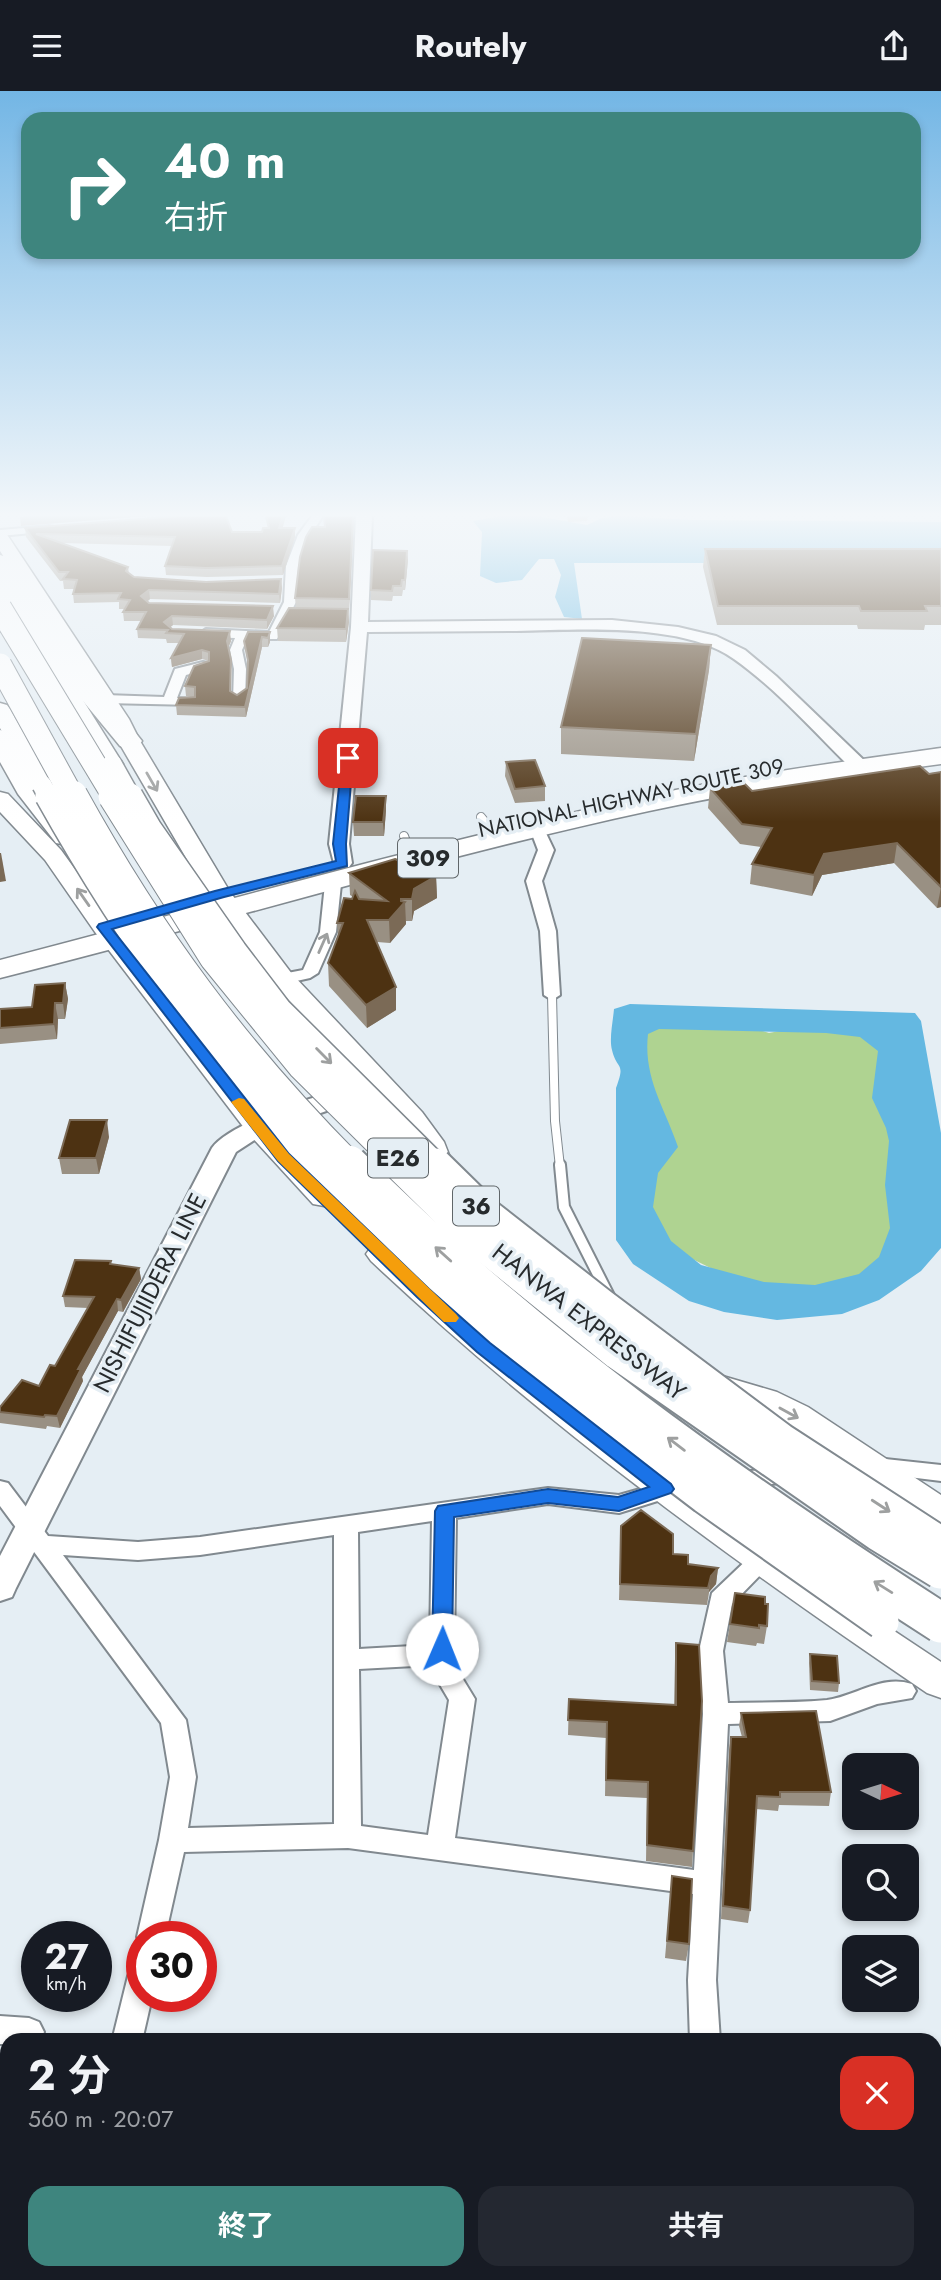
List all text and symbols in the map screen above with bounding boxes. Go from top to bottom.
text: Routely [415,23,526,69]
icon: menu [28,27,66,65]
icon: share [875,27,913,65]
text: 40 m [164,126,286,196]
icon: right [49,140,140,231]
text: 右折 [164,194,228,240]
pin [318,728,378,788]
icon: arrive [329,739,367,777]
street label: NATIONAL HIGHWAY ROUTE 309 [475,751,787,845]
one-way arrow [145,771,159,791]
road number: 309 [398,839,458,877]
one-way arrow [76,888,90,907]
one-way arrow [317,933,330,954]
one-way arrow [316,1048,333,1065]
road number: E26 [368,1139,428,1177]
street label: NISHIFUJIIDERA LINE [84,1187,215,1399]
road number: 36 [453,1187,499,1225]
street label: HANWA EXPRESSWAY [485,1235,694,1409]
one-way arrow [434,1246,452,1262]
one-way arrow [778,1407,799,1420]
one-way arrow [667,1436,686,1451]
one-way arrow [871,1499,891,1513]
one-way arrow [874,1579,894,1593]
position arrow [405,1612,479,1686]
north arrow [842,1753,919,1831]
map controls [842,1753,919,2012]
button: search [842,1844,919,1921]
speed limit sign: 30 [126,1921,217,2012]
text: 27 [44,1932,89,1982]
button: layers [842,1935,919,2012]
text: km/h [46,1971,87,1997]
text: 2 分 [28,2045,110,2106]
button: close [840,2056,914,2130]
text: 560 m · 20:07 [28,2102,173,2136]
button: 終了 [28,2186,464,2266]
button: 共有 [478,2186,914,2266]

